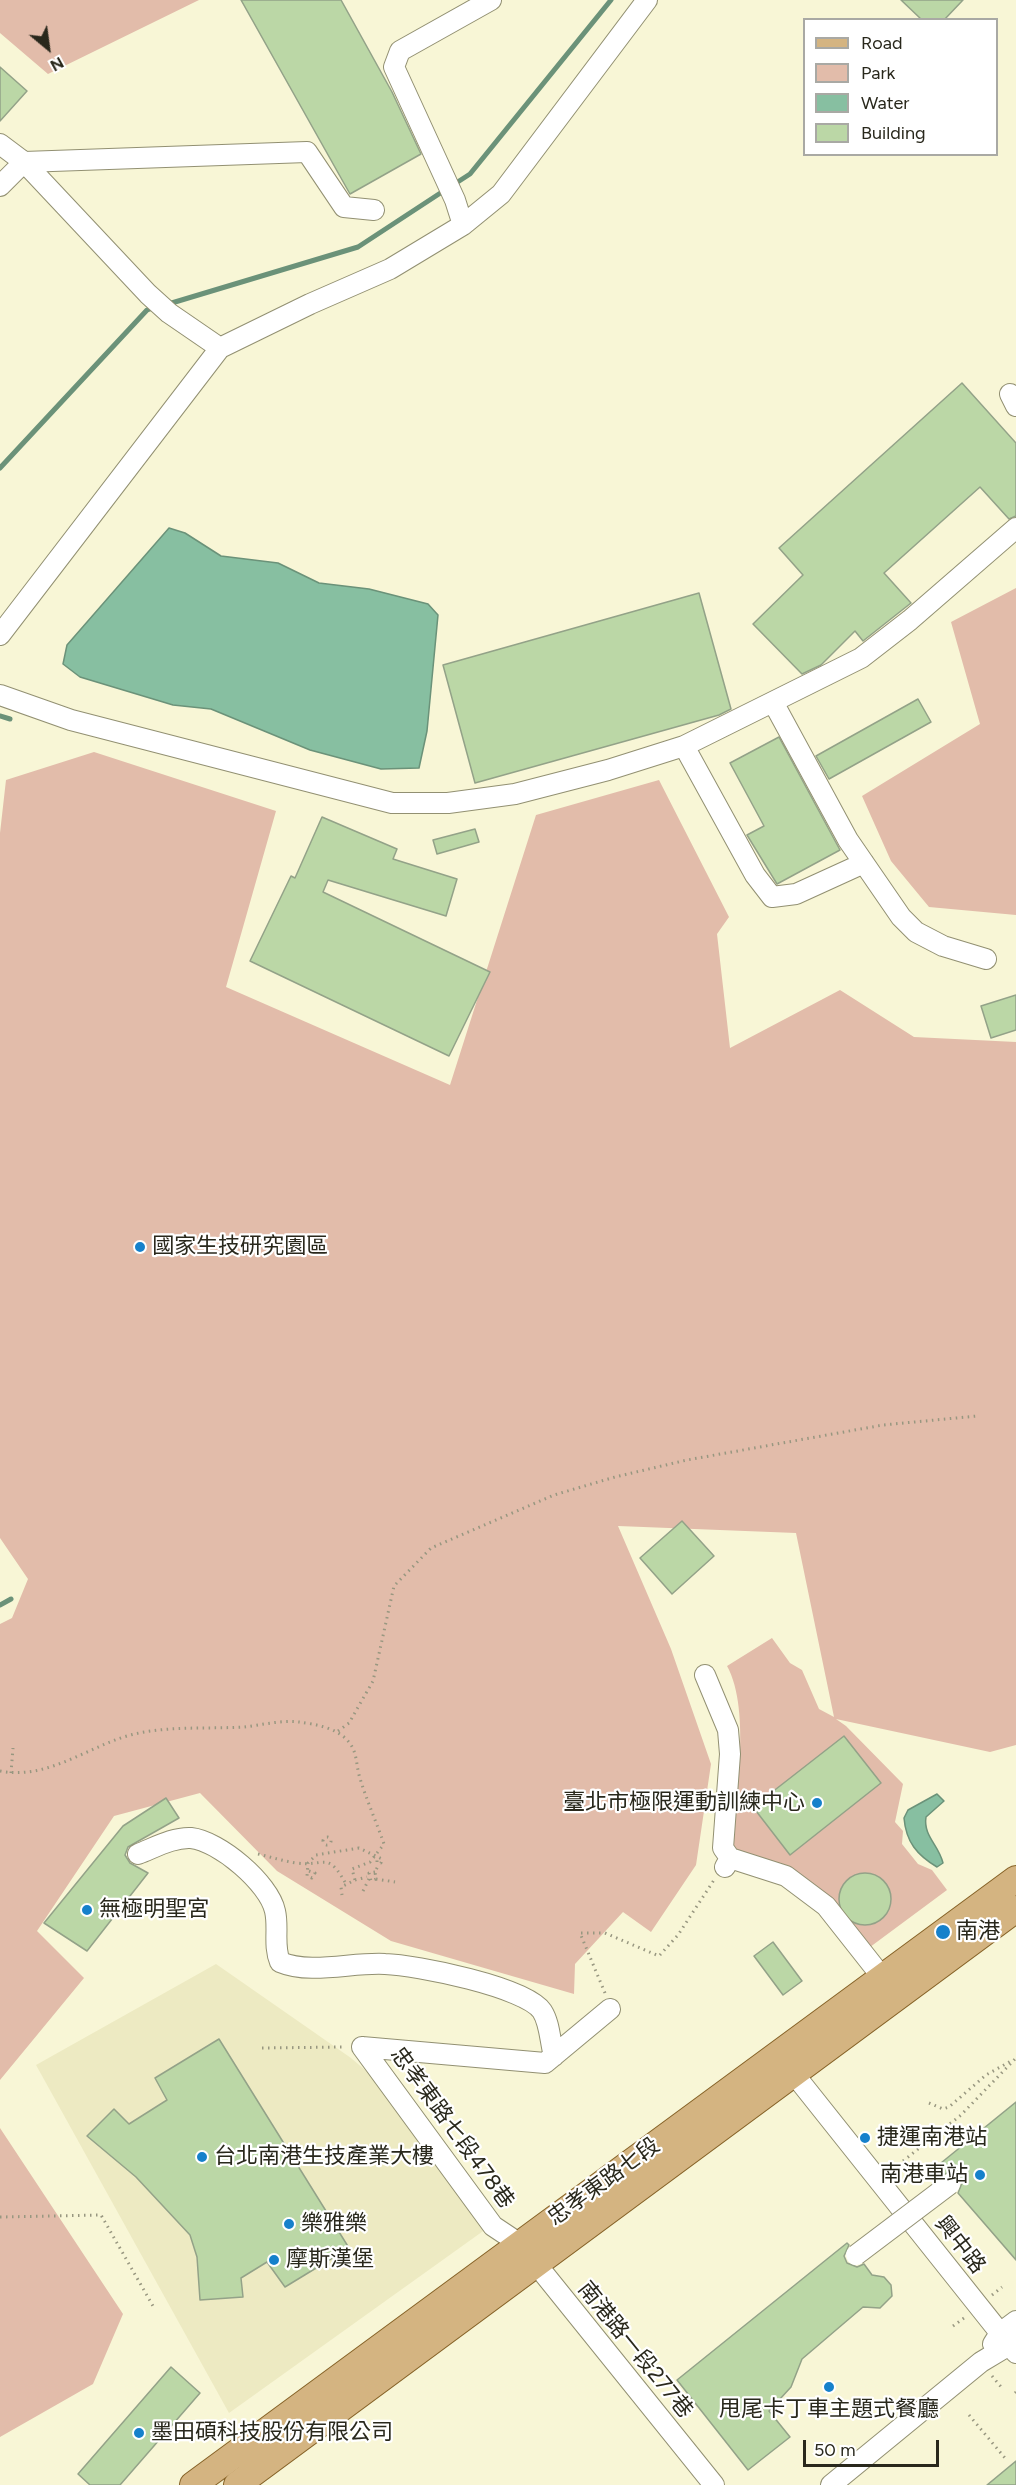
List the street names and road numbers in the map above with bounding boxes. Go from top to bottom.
street label: 忠孝東路七段478巷 [385,2042,519,2214]
street label: 忠孝東路七段 [543,2133,665,2231]
street label: 興中路 [929,2211,991,2279]
street label: 南港路一段277巷 [572,2276,698,2424]

